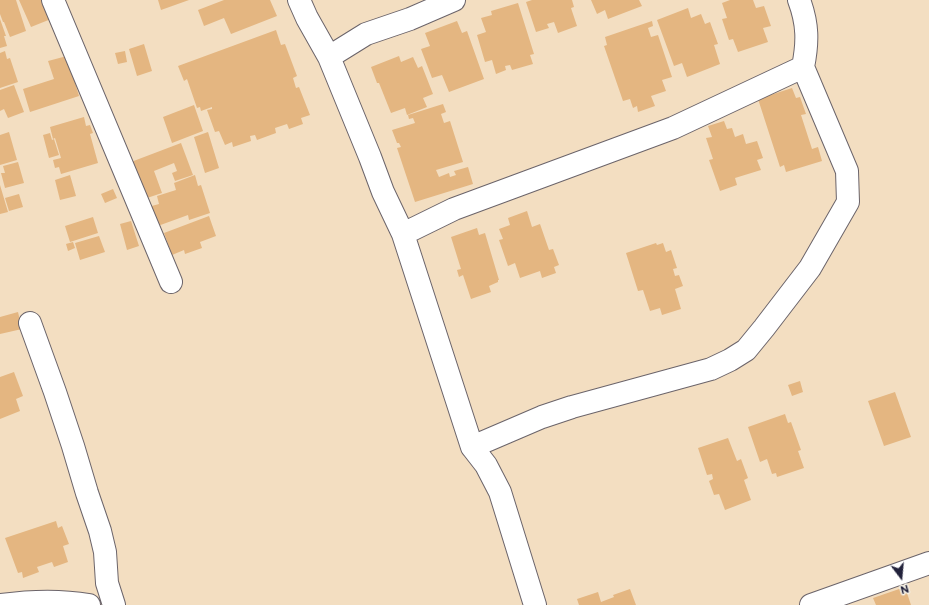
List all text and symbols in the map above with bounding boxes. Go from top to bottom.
north arrow [881,557,921,597]
text: N [899,582,910,596]

